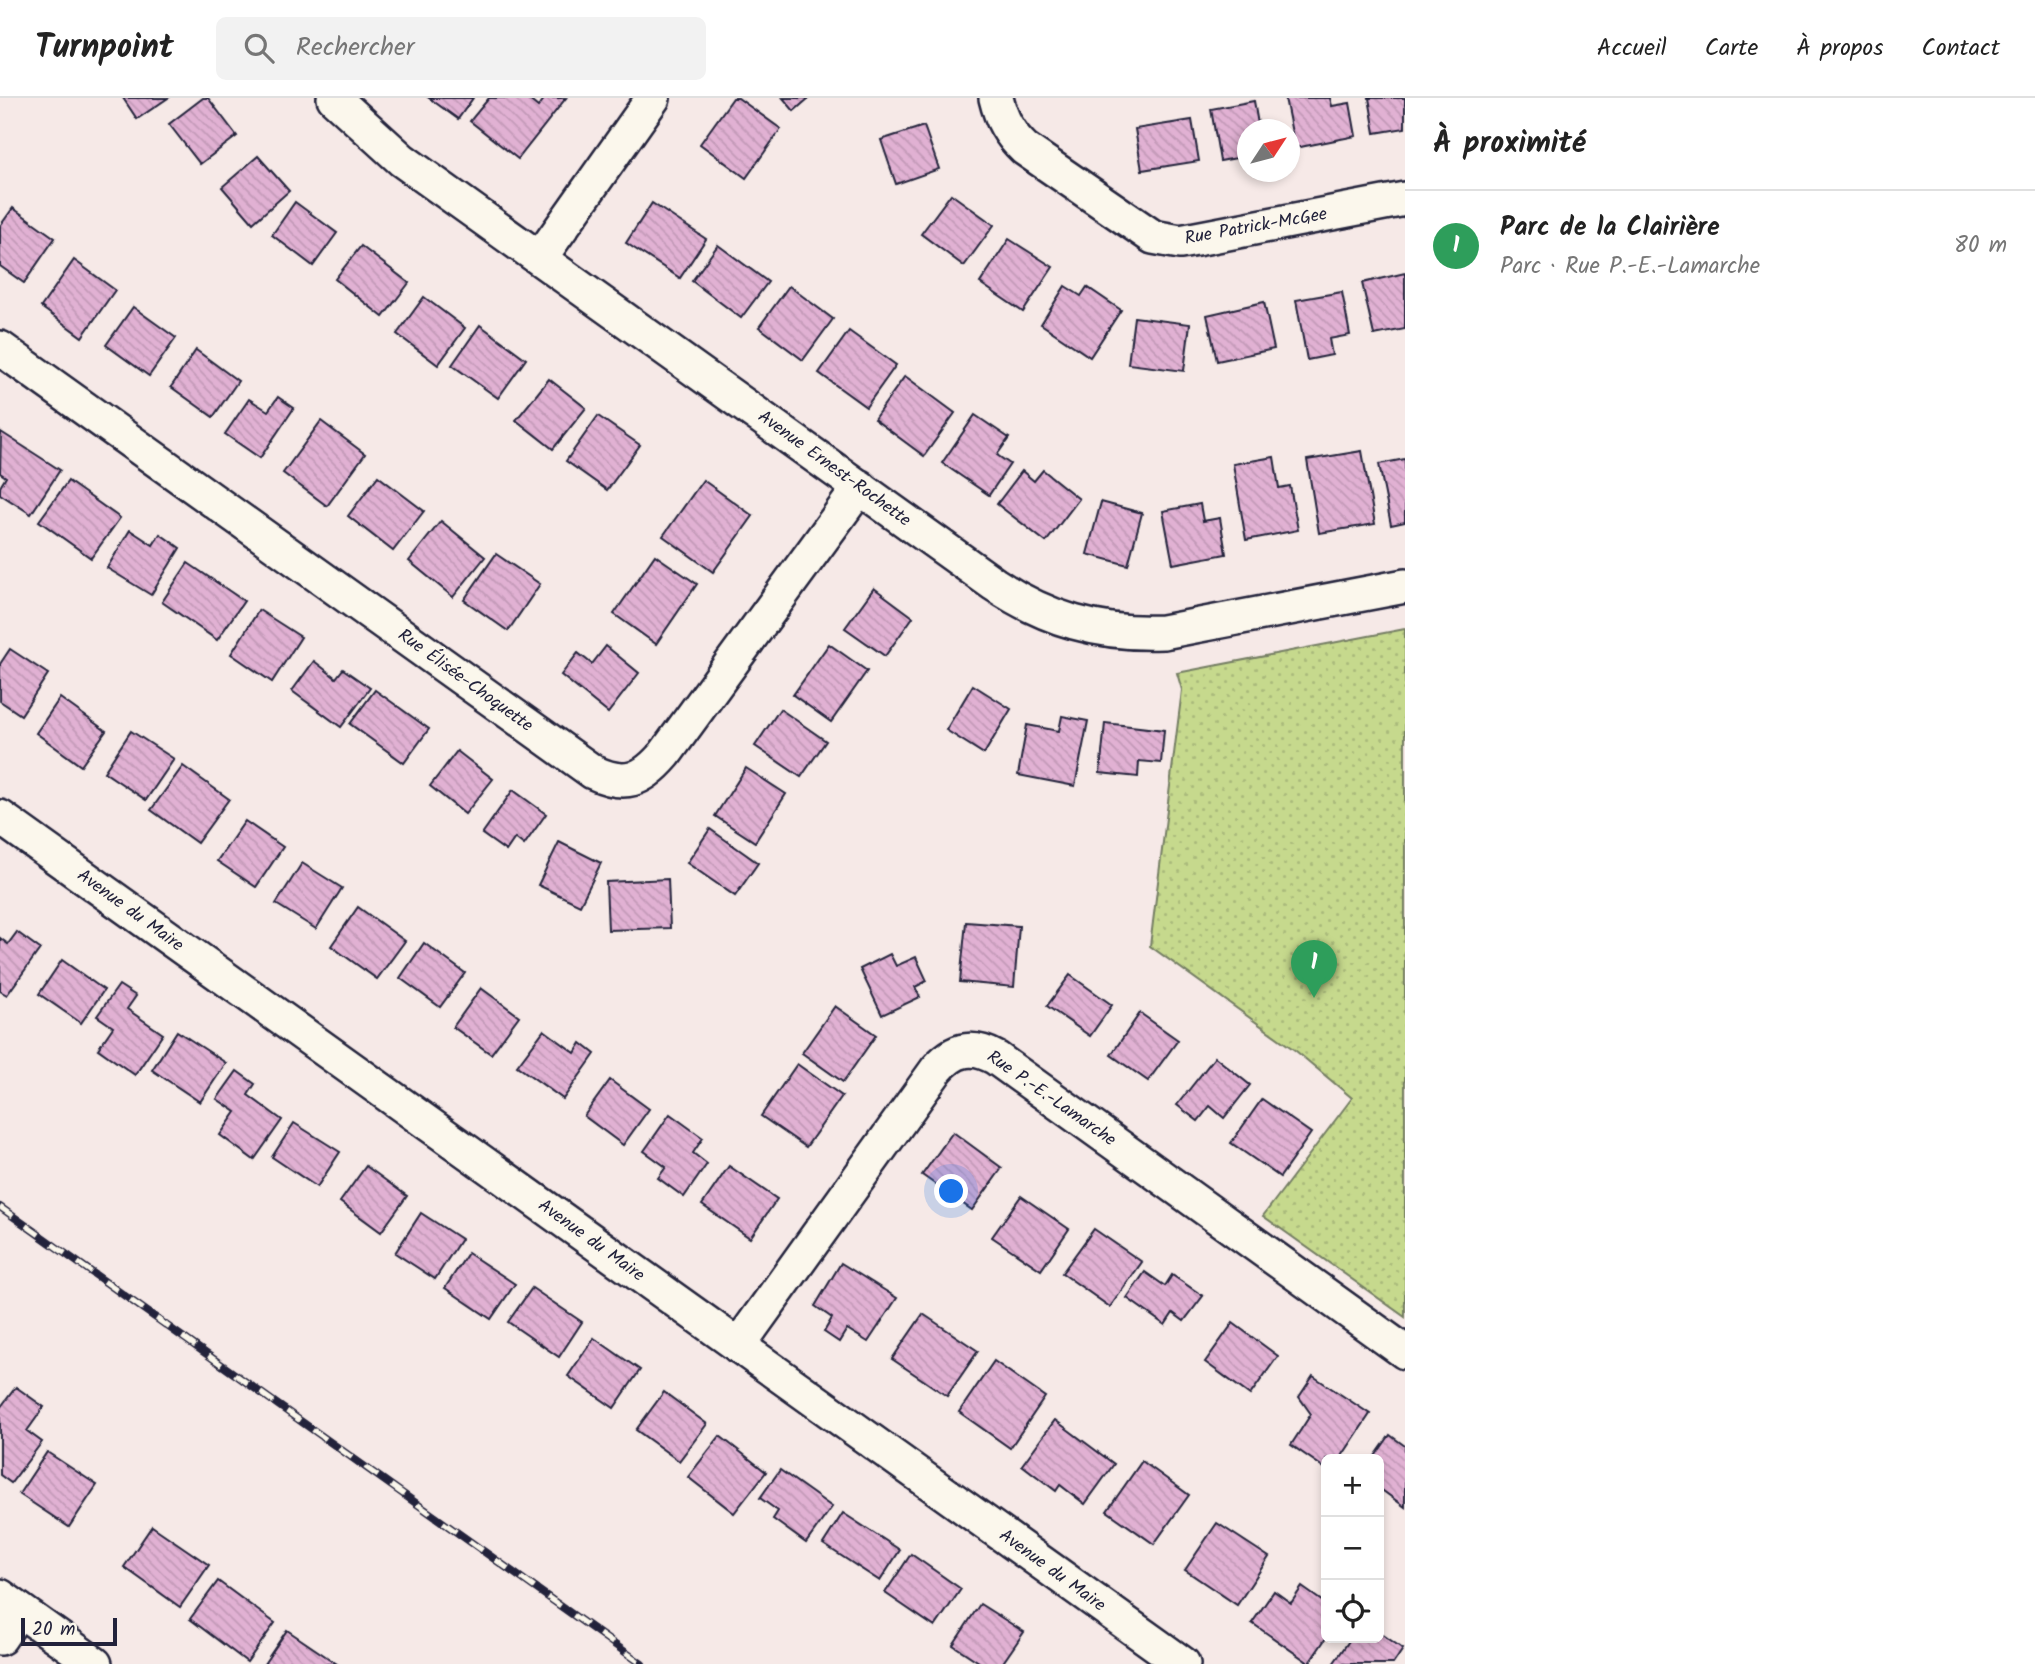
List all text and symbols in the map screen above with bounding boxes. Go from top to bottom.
search box [216,17,706,80]
text: Turnpoint [35,22,174,75]
text: Rechercher [296,27,414,69]
icon: search [240,29,278,67]
text: Accueil [1597,29,1667,68]
text: Carte [1705,29,1758,68]
text: À propos [1796,29,1883,68]
text: Contact [1921,29,2000,68]
north arrow [1237,119,1300,182]
text: À proximité [1433,120,1586,168]
street label: Rue Patrick-McGee [1183,200,1329,254]
text: Parc de la Clairière [1500,207,1720,249]
text: 1 [1453,228,1459,264]
text: 80 m [1954,228,2007,264]
text: Parc · Rue P.-E.-Lamarche [1500,249,1760,285]
street label: Avenue Ernest-Rochette [751,403,917,535]
street label: Rue Élisée-Choquette [391,622,539,740]
street label: Avenue du Maire [70,862,190,960]
pin: 1 [1291,940,1337,998]
street label: Rue P.-E.-Lamarche [980,1043,1122,1155]
your location [934,1174,968,1208]
street label: Avenue du Maire [531,1192,651,1290]
map controls [1321,1454,1384,1643]
button: + [1321,1454,1384,1517]
button: − [1321,1517,1384,1580]
street label: Avenue du Maire [992,1522,1112,1620]
button: locate [1321,1580,1384,1643]
scale bar [21,1615,117,1647]
text: 20 m [32,1615,75,1645]

